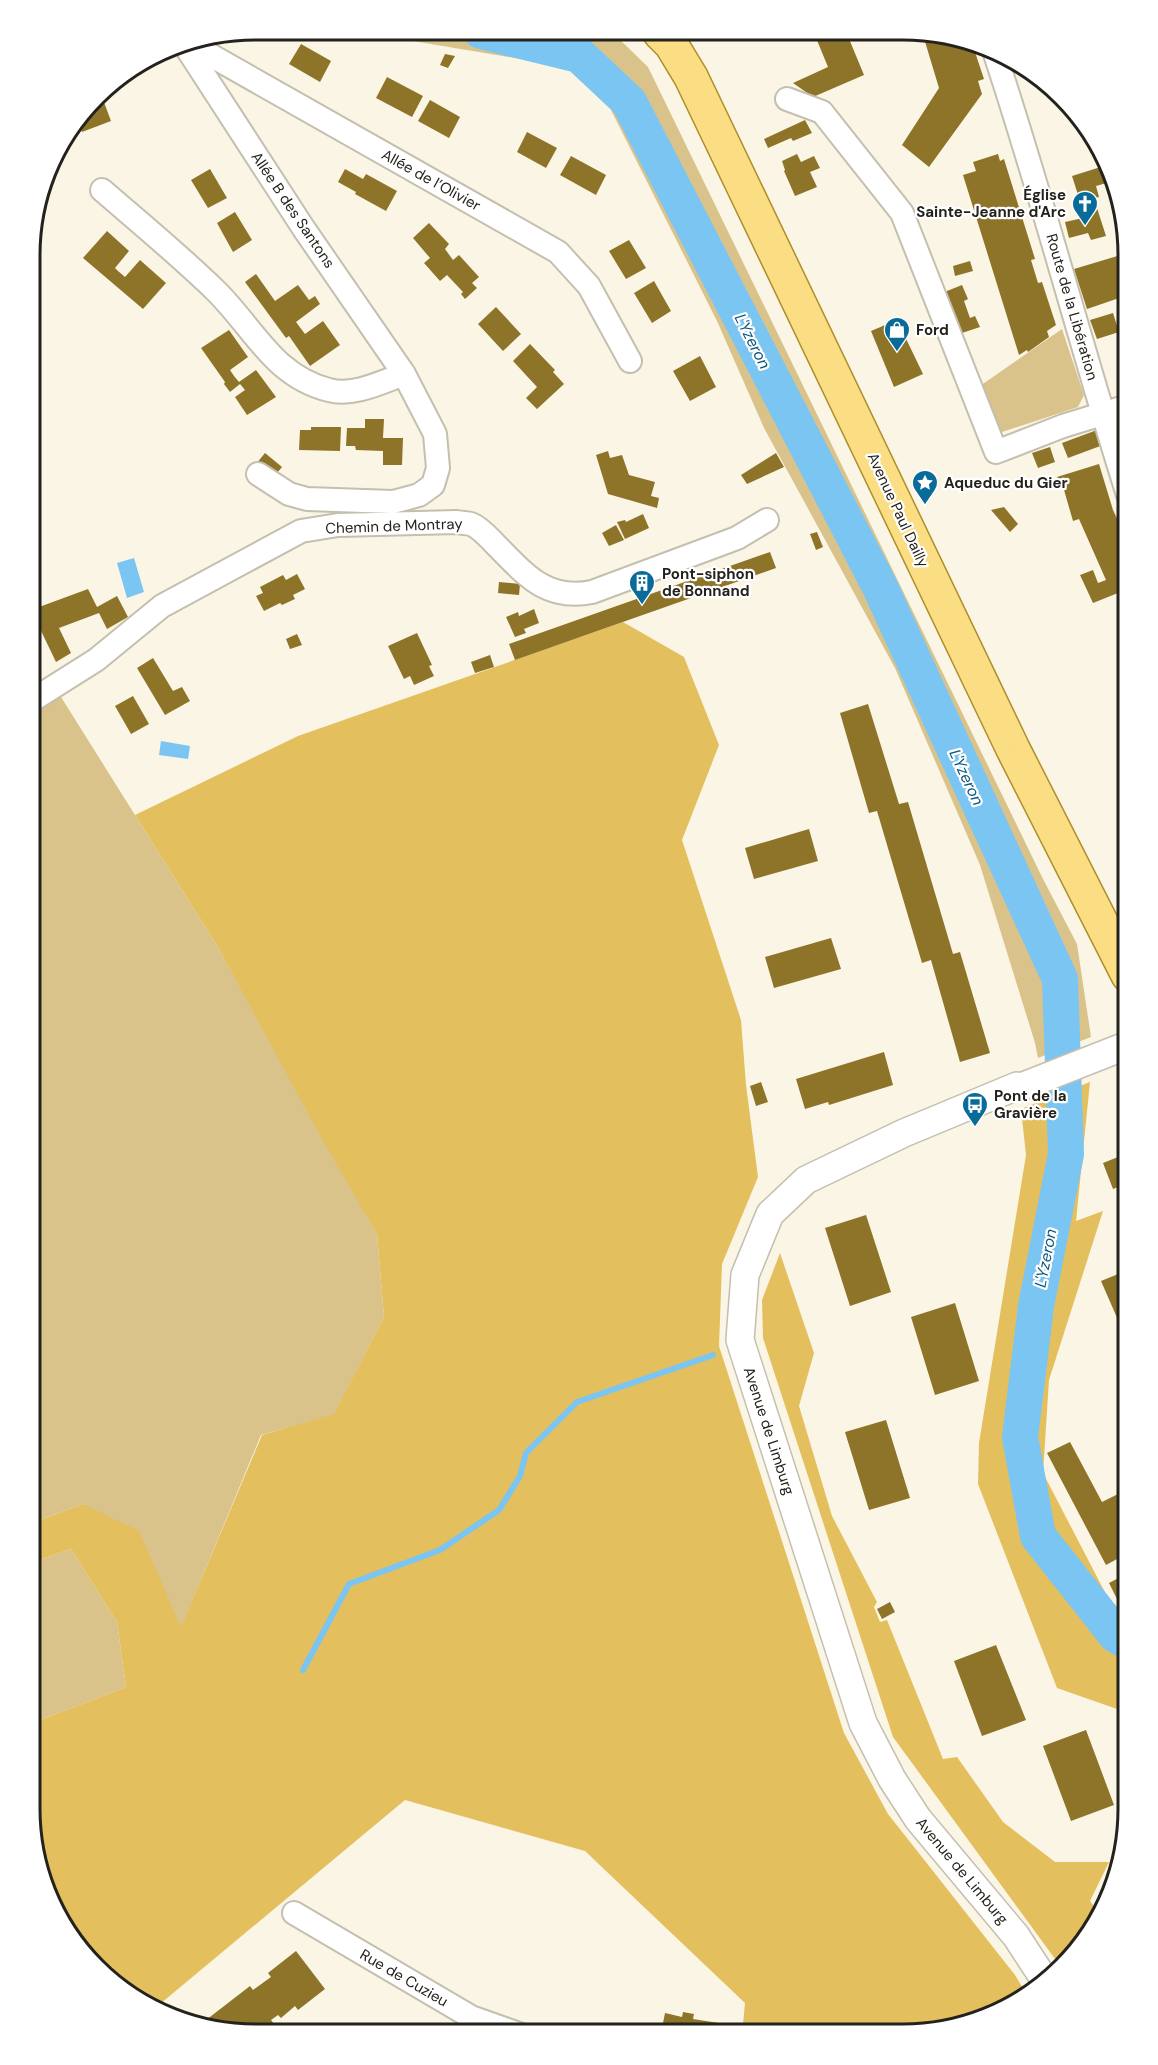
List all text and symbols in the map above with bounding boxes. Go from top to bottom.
street label: Allée de l’Olivier [378,145,484,216]
street label: Allée B des Santons [247,148,339,272]
place label: Église Sainte-Jeanne d'Arc [916,185,1066,222]
church icon: Église Sainte-Jeanne d'Arc [1070,189,1100,227]
street label: Route de la Libération [1042,231,1102,383]
water label: L'Yzeron [730,310,775,372]
shop icon: Ford [882,315,912,353]
place label: Ford [916,320,949,340]
street label: Avenue Paul Dailly [863,449,934,571]
place icon: Aqueduc du Gier [910,468,940,506]
place label: Aqueduc du Gier [944,473,1068,493]
street label: Chemin de Montray [325,514,464,538]
place label: Pont-siphon de Bonnand [662,564,754,601]
building icon: Pont-siphon de Bonnand [627,568,657,606]
water label: L'Yzeron [944,746,989,809]
place label: Pont de la Gravière [994,1086,1066,1123]
bus stop icon: Pont de la Gravière [960,1090,990,1128]
water label: L'Yzeron [1030,1227,1061,1289]
street label: Avenue de Limburg [739,1364,799,1498]
street label: Avenue de Limburg [911,1813,1013,1929]
street label: Rue de Cuzieu [356,1945,452,2011]

